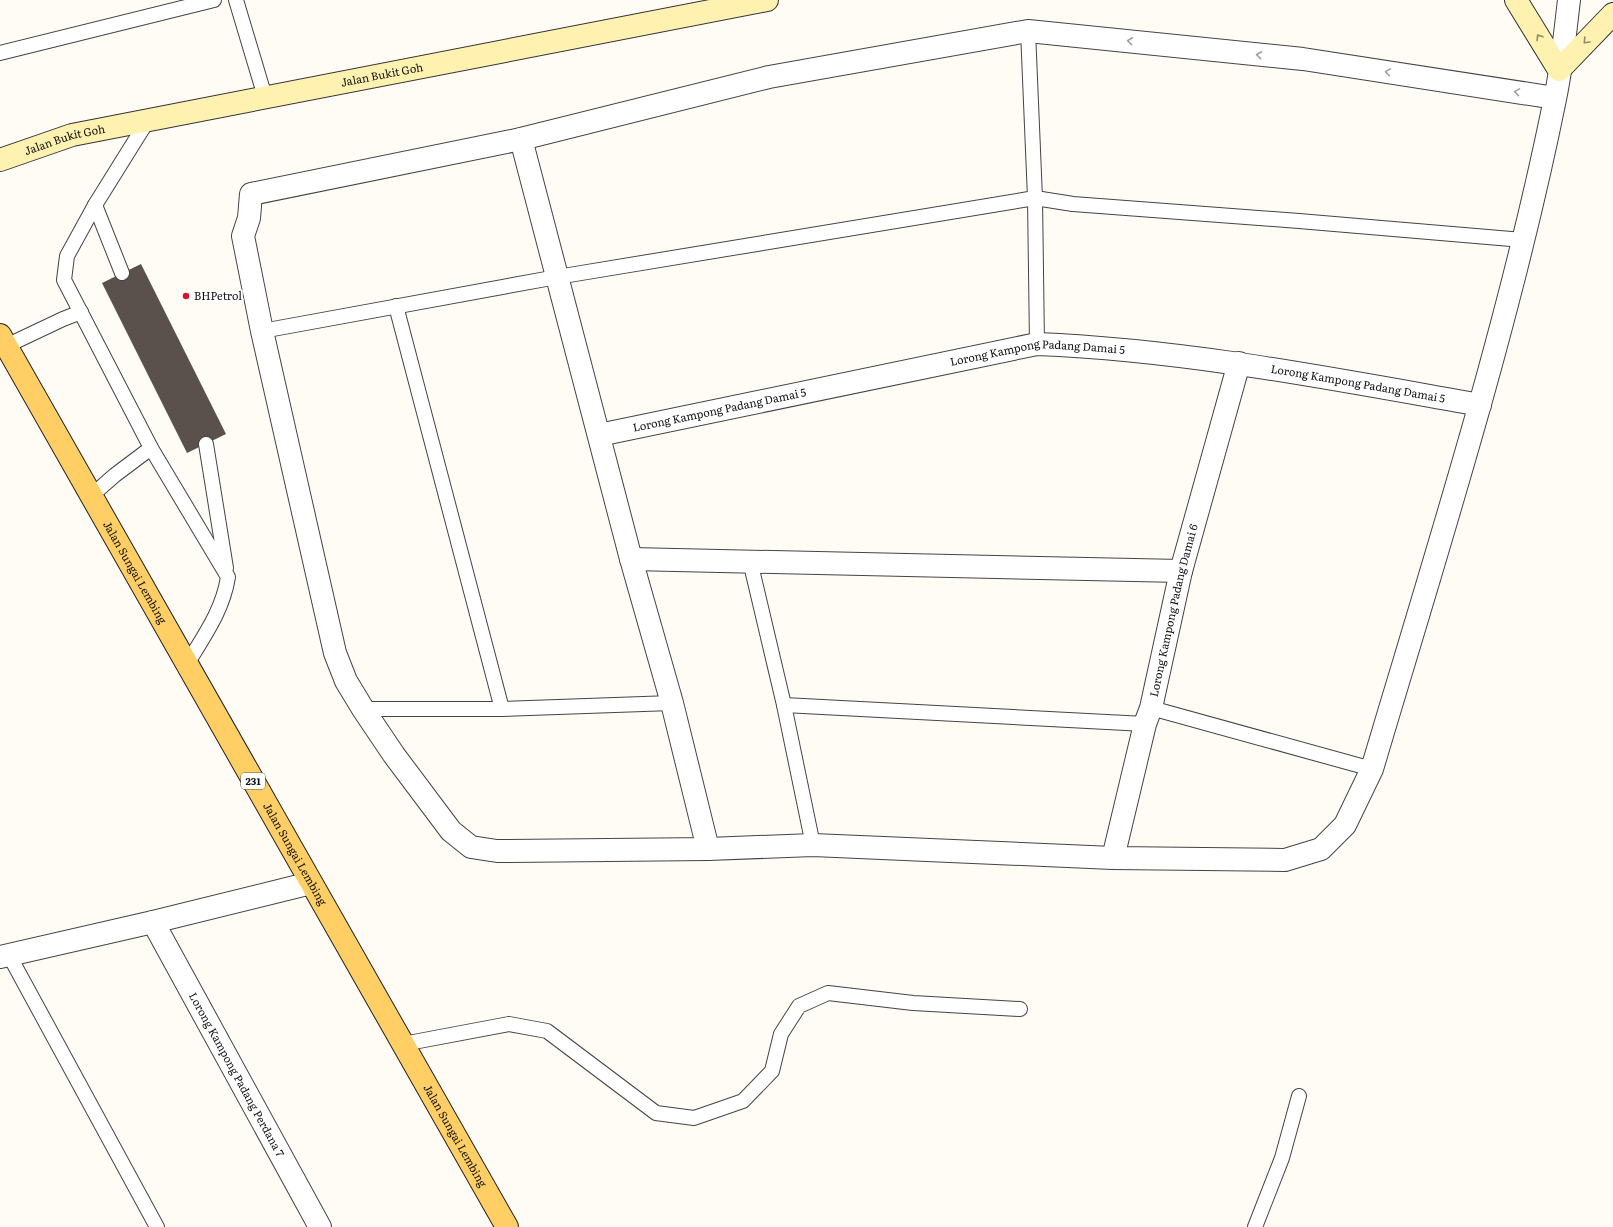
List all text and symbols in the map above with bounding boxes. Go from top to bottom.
one-way arrow [1536,34,1543,41]
one-way arrow [1583,36,1591,44]
one-way arrow [1127,37,1133,46]
one-way arrow [1256,50,1262,59]
street label: Jalan Bukit Goh [339,58,424,90]
one-way arrow [1385,68,1391,77]
one-way arrow [1514,88,1520,97]
street label: Jalan Bukit Goh [22,120,106,158]
place label: BHPetrol [194,287,242,303]
marker: BHPetrol [181,291,191,301]
street label: Lorong Kampong Padang Damai 5 [948,334,1126,369]
street label: Lorong Kampong Padang Damai 5 [1270,360,1447,406]
street label: Lorong Kampong Padang Damai 5 [631,383,808,435]
street label: Jalan Sungai Lembing [100,517,172,627]
street label: Lorong Kampong Padang Damai 6 [1145,522,1201,698]
road number: 231 [241,773,265,789]
street label: Jalan Sungai Lembing [260,799,332,909]
street label: Lorong Kampong Padang Perdana 7 [186,989,289,1160]
street label: Jalan Sungai Lembing [420,1081,492,1190]

